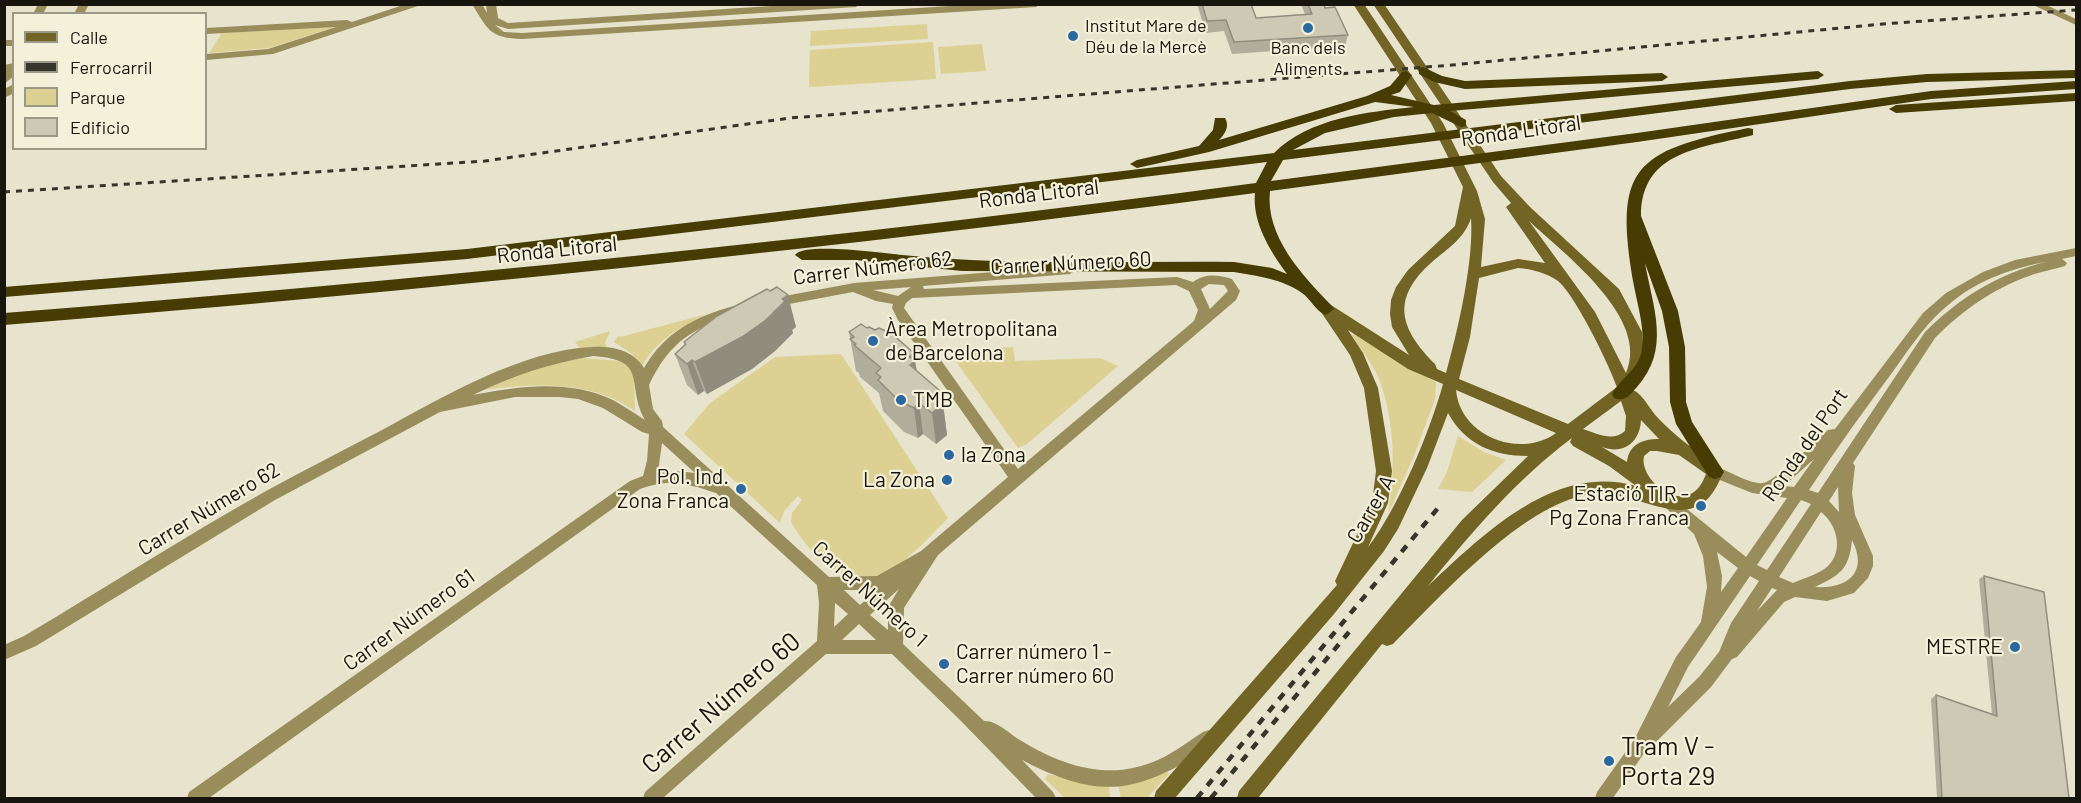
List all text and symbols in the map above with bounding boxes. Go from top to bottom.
legend [12,12,207,150]
place label: Institut Mare de Déu de la Mercè [1085,15,1207,57]
marker: Banc dels Aliments [1301,21,1315,35]
text: Calle [70,26,108,48]
marker: Institut Mare de Déu de la Mercè [1066,29,1080,43]
place label: Banc dels Aliments [1270,37,1346,80]
text: Ferrocarril [70,56,152,78]
text: Parque [70,86,125,108]
street label: Ronda Litoral [1459,110,1583,152]
text: Edificio [70,116,130,138]
street label: Ronda Litoral [977,174,1101,214]
street label: Ronda Litoral [496,231,618,269]
street label: Carrer Número 62 [792,246,954,290]
street label: Carrer Número 60 [990,246,1152,280]
place label: Àrea Metropolitana de Barcelona [885,316,1057,366]
marker: Àrea Metropolitana de Barcelona [866,334,880,348]
street label: Ronda del Port [1757,383,1853,507]
place label: TMB [913,387,953,413]
marker: TMB [894,393,908,407]
place label: la Zona [961,442,1026,468]
marker: la Zona [942,448,956,462]
street label: Carrer Número 62 [134,457,284,561]
place label: Pol. Ind. Zona Franca [617,464,729,514]
place label: La Zona [863,467,935,493]
street label: Carrer A [1342,471,1400,547]
marker: La Zona [940,473,954,487]
place label: Estació TIR - Pg Zona Franca [1549,481,1689,531]
marker: Pol. Ind. Zona Franca [734,482,748,496]
marker: Estació TIR - Pg Zona Franca [1694,499,1708,513]
street label: Carrer Número 1 [807,536,933,652]
street label: Carrer Número 61 [338,564,480,676]
street label: Carrer Número 60 [635,626,807,780]
place label: MESTRE [1926,634,2003,660]
place label: Carrer número 1 - Carrer número 60 [956,639,1114,689]
marker: MESTRE [2008,640,2022,654]
marker: Carrer número 1 - Carrer número 60 [937,657,951,671]
place label: Tram V - Porta 29 [1621,730,1715,792]
marker: Tram V - Porta 29 [1602,754,1616,768]

